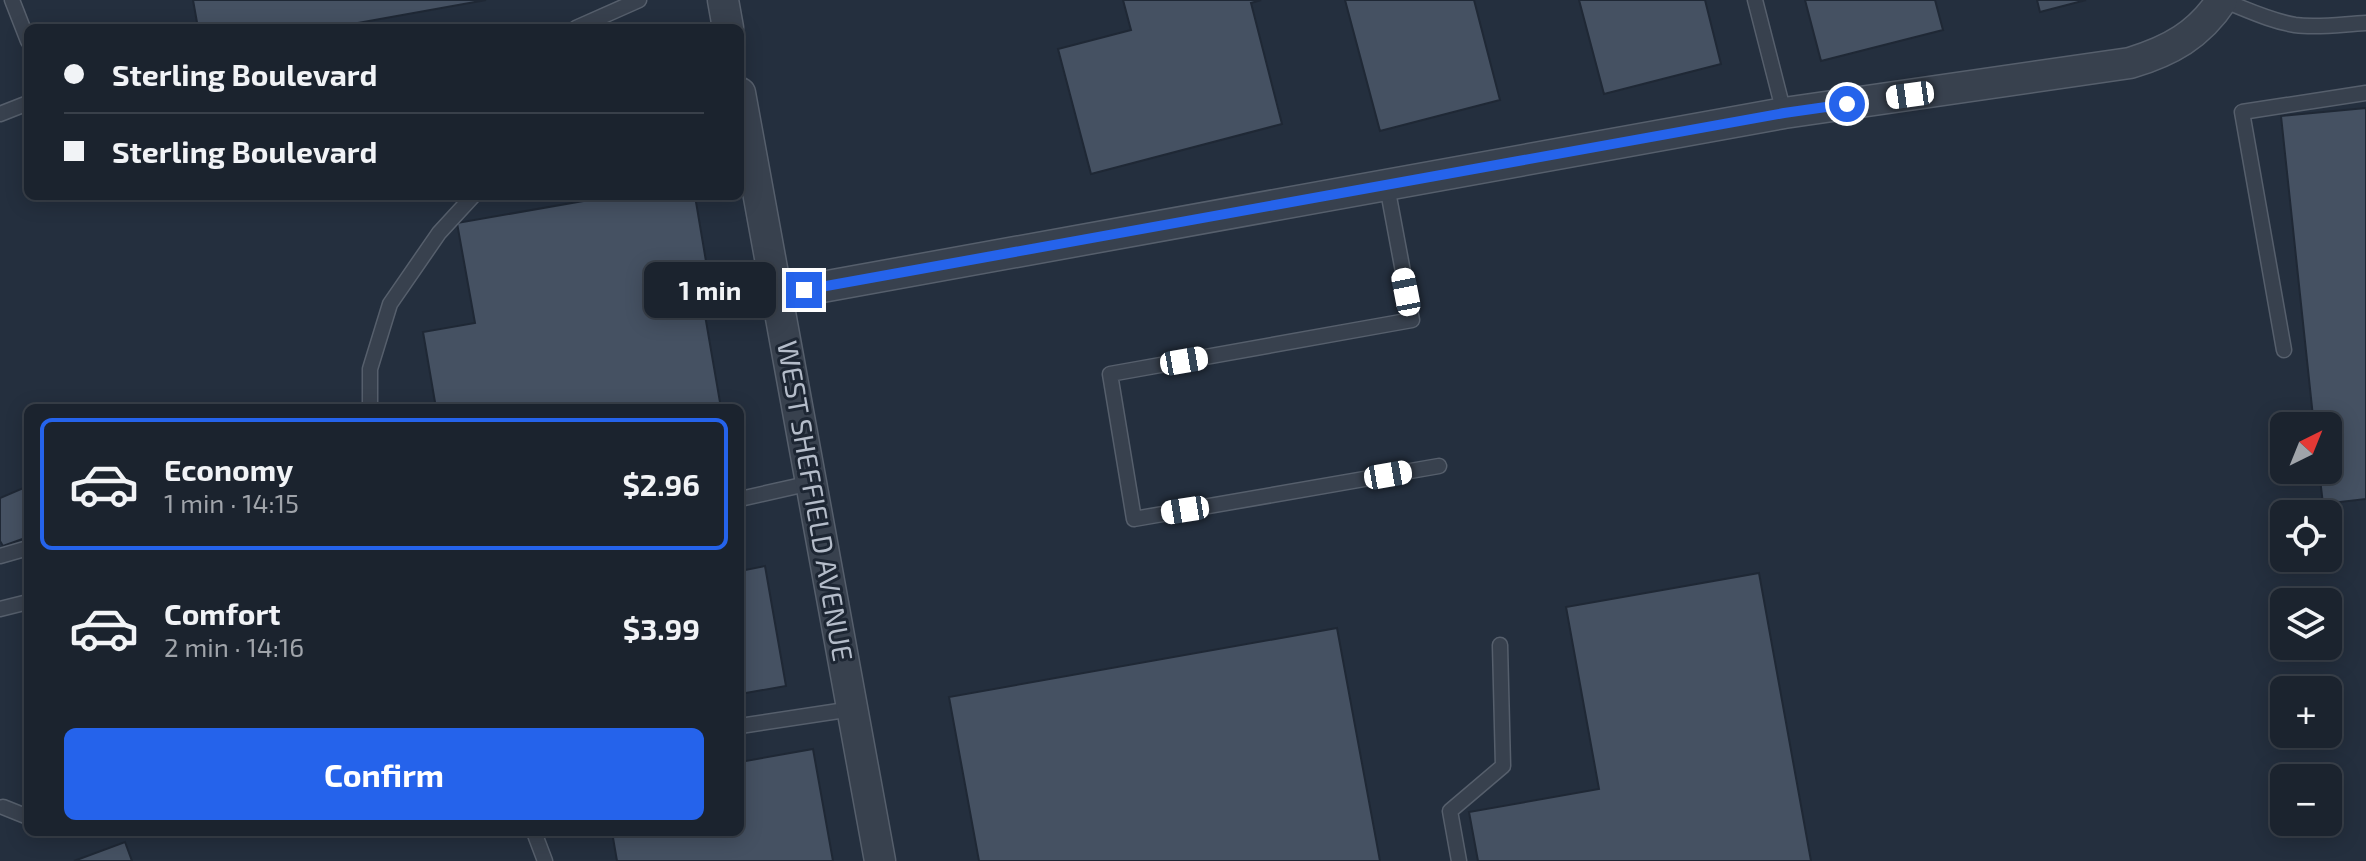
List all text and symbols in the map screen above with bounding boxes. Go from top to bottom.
text: Sterling Boulevard [112,56,377,92]
car [1885,80,1935,110]
route start [1829,86,1865,122]
text: Sterling Boulevard [112,133,377,169]
callout: 1 min [644,262,776,318]
car [1390,266,1422,318]
route end [786,272,822,308]
text: 1 min [679,274,741,305]
street label: WEST SHEFFIELD AVENUE [771,338,861,664]
car [1158,345,1210,377]
north arrow [2270,412,2342,484]
map controls [2270,412,2342,836]
icon: car [68,448,140,520]
text: Economy [164,451,293,487]
car [1362,459,1414,491]
text: $2.96 [622,466,700,502]
text: 1 min · 14:15 [164,487,299,518]
car [1159,494,1211,526]
button: locate [2270,500,2342,572]
button: layers [2270,588,2342,660]
icon: car [68,592,140,664]
text: Comfort [164,595,281,631]
text: $3.99 [623,610,700,646]
text: 2 min · 14:16 [164,631,304,662]
button: + [2270,676,2342,748]
button: Confirm [64,728,704,820]
button: − [2270,764,2342,836]

